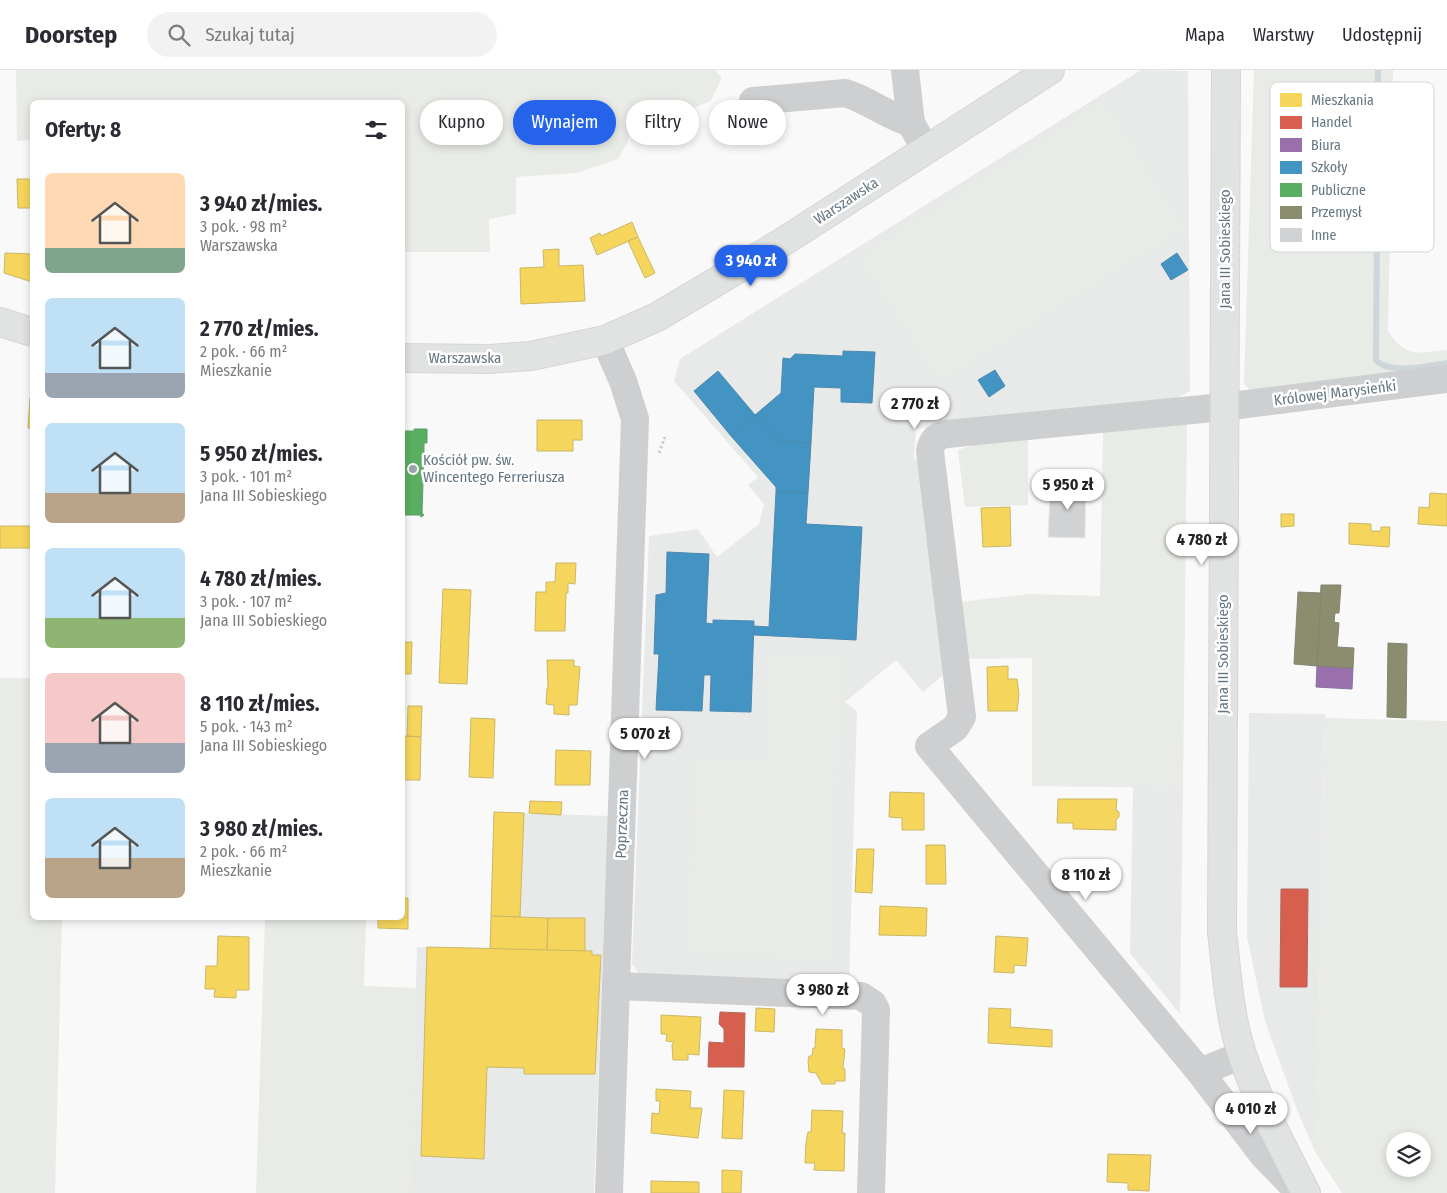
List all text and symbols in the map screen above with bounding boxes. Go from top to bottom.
search box [147,12,497,57]
text: Doorstep [25,21,117,49]
icon: search [165,21,193,49]
text: Szukaj tutaj [205,23,295,46]
text: Mapa [1185,24,1225,46]
text: Warstwy [1253,24,1314,46]
text: Udostępnij [1342,24,1422,46]
legend [1270,82,1434,252]
text: Mieszkania [1311,92,1374,109]
chip: Kupno [420,100,503,145]
chip: Wynajem [513,100,616,145]
chip: Filtry [626,100,699,145]
chip: Nowe [709,100,786,145]
text: Handel [1311,114,1352,131]
icon: filters [362,116,390,144]
text: Oferty: 8 [45,117,121,143]
text: Biura [1311,137,1341,154]
text: Szkoły [1311,159,1348,176]
street label: Warszawska [811,174,881,228]
text: Publiczne [1311,182,1366,199]
street label: Jana III Sobieskiego [1216,189,1234,309]
text: 3 940 zł/mies. [200,191,322,217]
icon: home [85,193,145,253]
text: Przemysł [1311,204,1363,221]
text: 3 pok. · 98 m² [200,217,287,236]
text: Inne [1311,227,1336,244]
text: Warszawska [200,236,278,255]
pin: 3 940 zł [699,244,803,287]
text: 3 940 zł [725,251,777,270]
text: 2 770 zł/mies. [200,316,319,342]
icon: home [85,318,145,378]
text: 2 pok. · 66 m² [200,342,287,361]
street label: Warszawska [429,349,501,367]
text: Mieszkanie [200,361,272,380]
street label: Królowej Marysieńki [1273,377,1397,409]
pin: 2 770 zł [863,388,967,430]
text: 2 770 zł [891,394,939,413]
text: 5 950 zł/mies. [200,441,322,467]
icon: home [85,443,145,503]
place label: Kościół pw. św. Wincentego Ferreriusza [423,451,565,486]
marker: Kościół pw. św. Wincentego Ferreriusza [407,463,419,475]
text: 3 pok. · 101 m² [200,467,292,486]
pin: 5 950 zł [1016,468,1120,511]
text: 5 950 zł [1042,475,1094,494]
text: Jana III Sobieskiego [200,486,327,505]
pin: 4 780 zł [1150,524,1254,566]
text: 4 780 zł [1177,530,1227,549]
text: 4 780 zł/mies. [200,566,322,592]
icon: home [85,568,145,628]
text: 3 pok. · 107 m² [200,592,292,611]
street label: Jana III Sobieskiego [1214,594,1232,714]
text: Jana III Sobieskiego [200,611,327,630]
text: 8 110 zł/mies. [200,691,319,717]
icon: home [85,693,145,753]
text: 5 pok. · 143 m² [200,717,293,736]
pin: 5 070 zł [593,718,697,760]
text: 5 070 zł [620,724,670,743]
text: Jana III Sobieskiego [200,736,327,755]
street label: Poprzeczna [612,789,632,859]
text: 3 980 zł/mies. [200,816,323,842]
icon: home [85,818,145,878]
text: 2 pok. · 66 m² [200,842,287,861]
pin: 8 110 zł [1034,858,1138,901]
text: Mieszkanie [200,861,272,880]
text: 8 110 zł [1062,865,1110,884]
pin: 3 980 zł [771,974,875,1016]
text: 3 980 zł [797,980,849,999]
pin: 4 010 zł [1199,1092,1303,1135]
text: 4 010 zł [1226,1099,1276,1118]
map controls [1386,1132,1431,1177]
button: layers [1386,1132,1431,1177]

